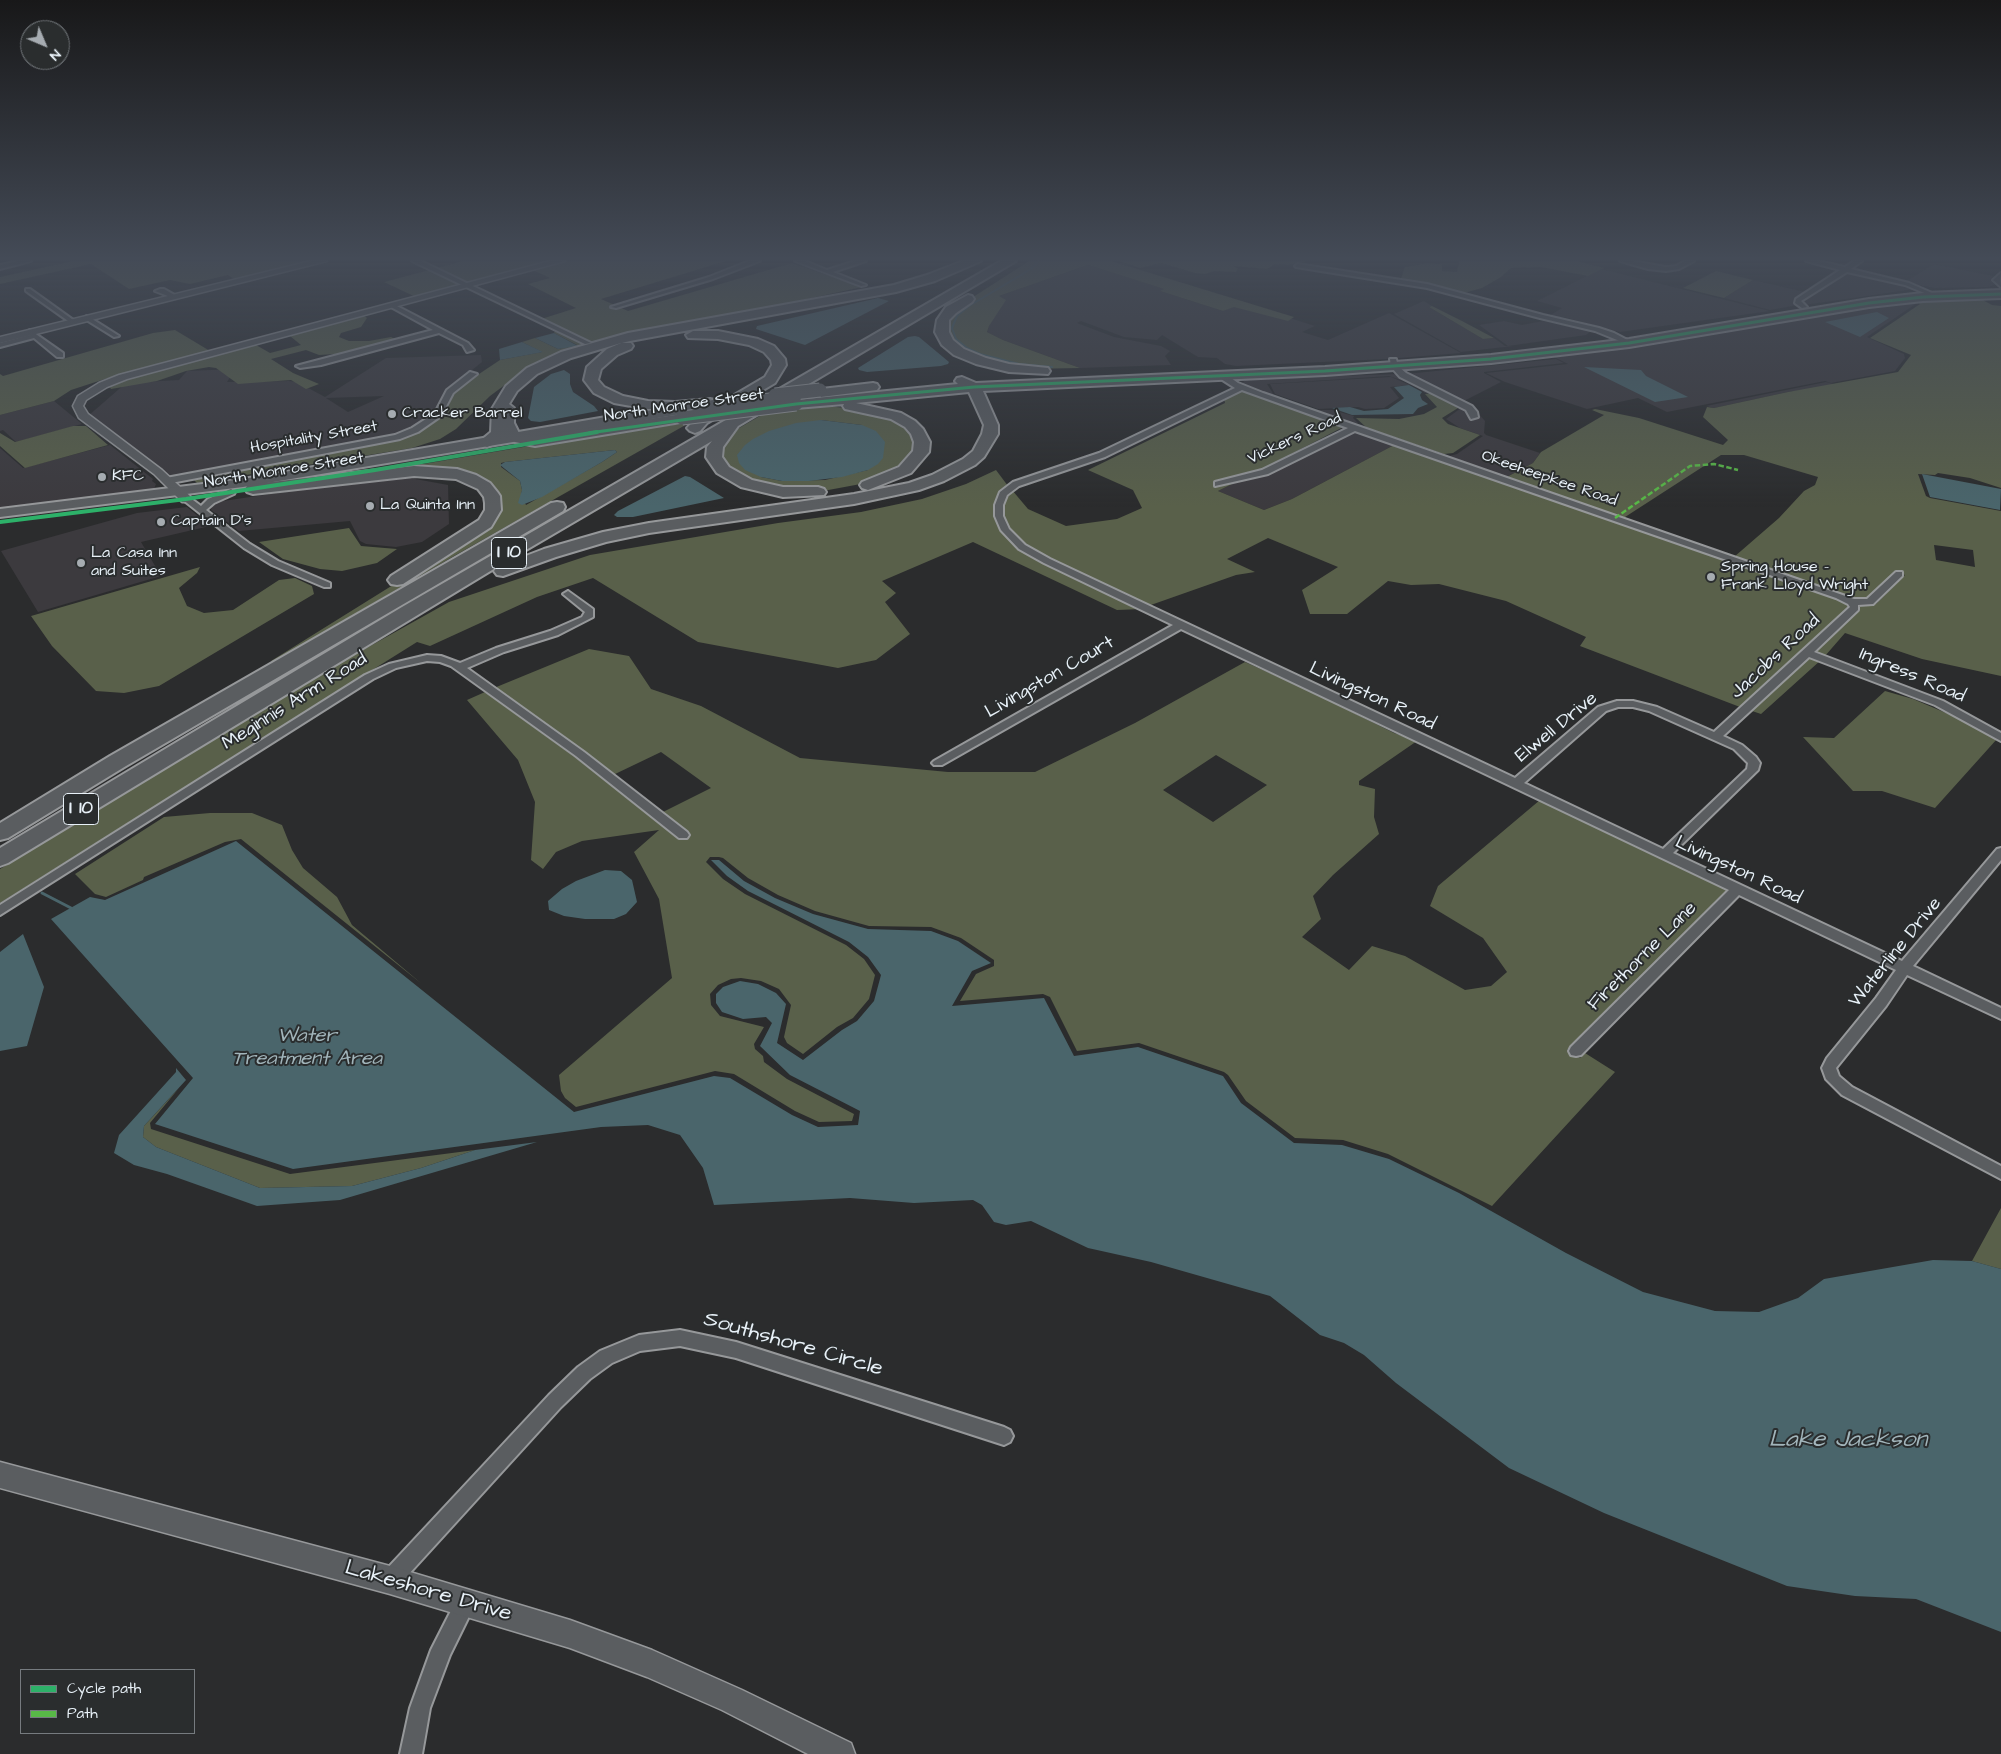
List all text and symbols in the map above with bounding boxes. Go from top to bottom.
north arrow [20,20,70,70]
text: N [45,45,65,65]
street label: North Monroe Street [603,385,765,427]
place label: Cracker Barrel [402,404,522,424]
marker: Cracker Barrel [386,408,398,420]
street label: Vickers Road [1245,409,1345,469]
street label: Hospitality Street [249,417,379,459]
street label: Okeeheepkee Road [1479,447,1619,511]
street label: North Monroe Street [203,449,365,493]
place label: KFC [112,467,144,487]
marker: KFC [96,471,108,483]
place label: La Quinta Inn [380,496,475,516]
marker: La Quinta Inn [364,500,376,512]
place label: Captain D's [171,512,252,532]
marker: Captain D's [155,516,167,528]
road number: I 10 [492,538,526,568]
place label: La Casa Inn and Suites [91,544,177,582]
marker: La Casa Inn and Suites [75,557,87,569]
place label: Spring House - Frank Lloyd Wright [1721,558,1868,596]
marker: Spring House - Frank Lloyd Wright [1705,571,1717,583]
street label: Jacobs Road [1727,610,1825,704]
street label: Livingston Court [982,632,1118,724]
street label: Ingress Road [1855,643,1969,709]
street label: Meginnis Arm Road [218,648,372,756]
street label: Livingston Road [1305,658,1439,736]
street label: Elwell Drive [1511,688,1603,768]
road number: I 10 [64,794,98,824]
street label: Livingston Road [1671,832,1805,910]
street label: Waterline Drive [1845,893,1947,1013]
street label: Firethorne Lane [1584,898,1702,1016]
water label: Water Treatment Area [232,1025,382,1072]
street label: Southshore Circle [700,1307,886,1383]
water label: Lake Jackson [1769,1427,1927,1455]
street label: Lakeshore Drive [342,1556,514,1628]
legend [20,1669,195,1734]
text: Cycle path [67,1678,141,1699]
text: Path [67,1703,98,1724]

